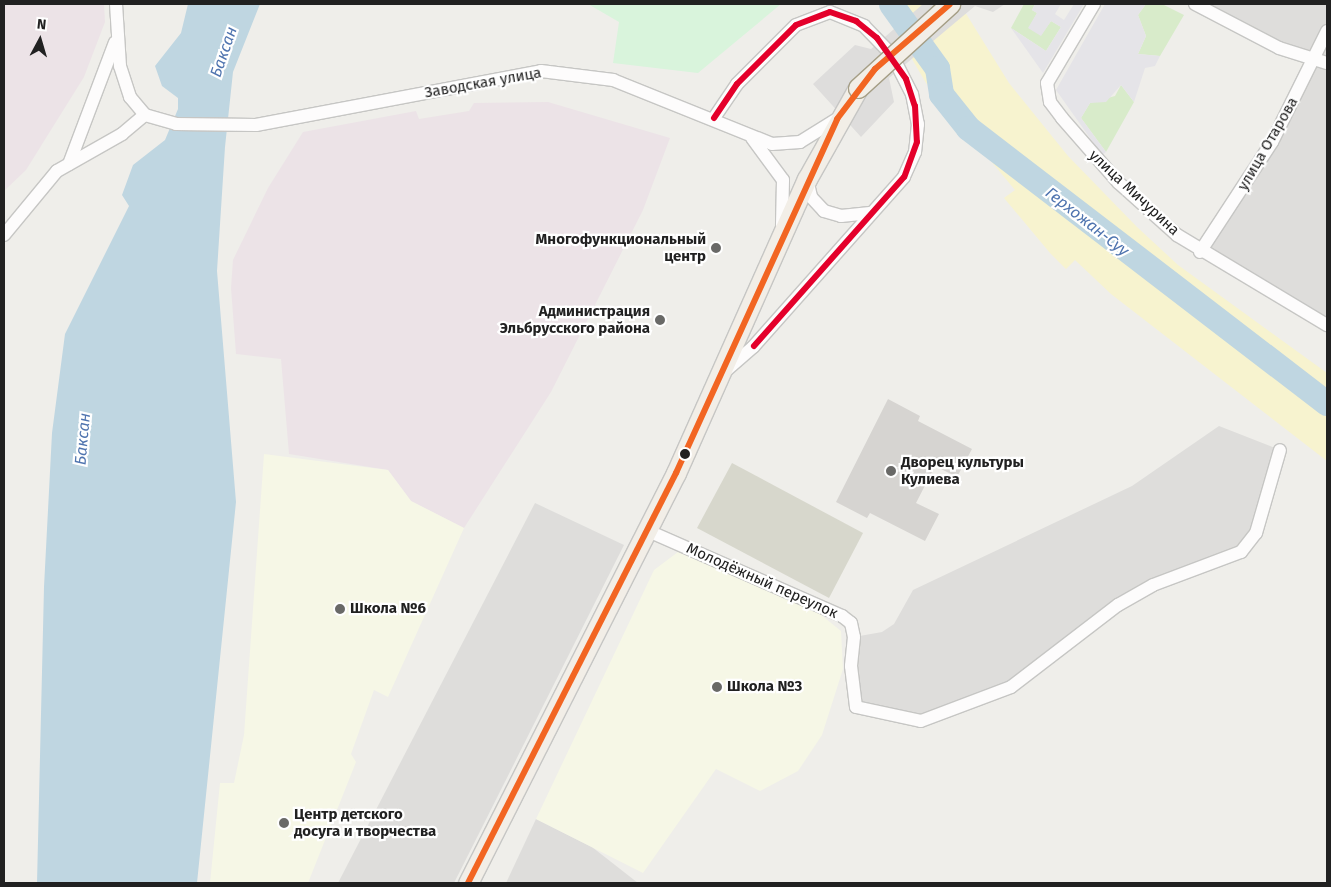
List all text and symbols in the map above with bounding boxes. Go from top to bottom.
north arrow [15,15,65,65]
text: N [36,16,47,34]
water label: Баксан [206,24,242,80]
street label: Заводская улица [423,64,543,102]
street label: улица Отарова [1234,94,1302,194]
street label: улица Мичурина [1085,147,1183,239]
water label: Герхожан-Суу [1041,183,1133,261]
place label: Многофункциональный центр [536,230,706,265]
marker: Многофункциональный центр [710,242,722,254]
place label: Администрация Эльбрусского района [500,302,650,337]
marker: Администрация Эльбрусского района [654,314,666,326]
water label: Баксан [71,412,95,466]
unlabelled marker [680,449,690,459]
place label: Дворец культуры Кулиева [901,453,1024,488]
marker: Дворец культуры Кулиева [885,465,897,477]
street label: Молодёжный переулок [683,539,841,623]
place label: Школа №6 [350,600,426,618]
marker: Школа №6 [334,603,346,615]
place label: Школа №3 [727,678,802,696]
marker: Школа №3 [711,681,723,693]
place label: Центр детского досуга и творчества [294,805,436,840]
marker: Центр детского досуга и творчества [278,817,290,829]

